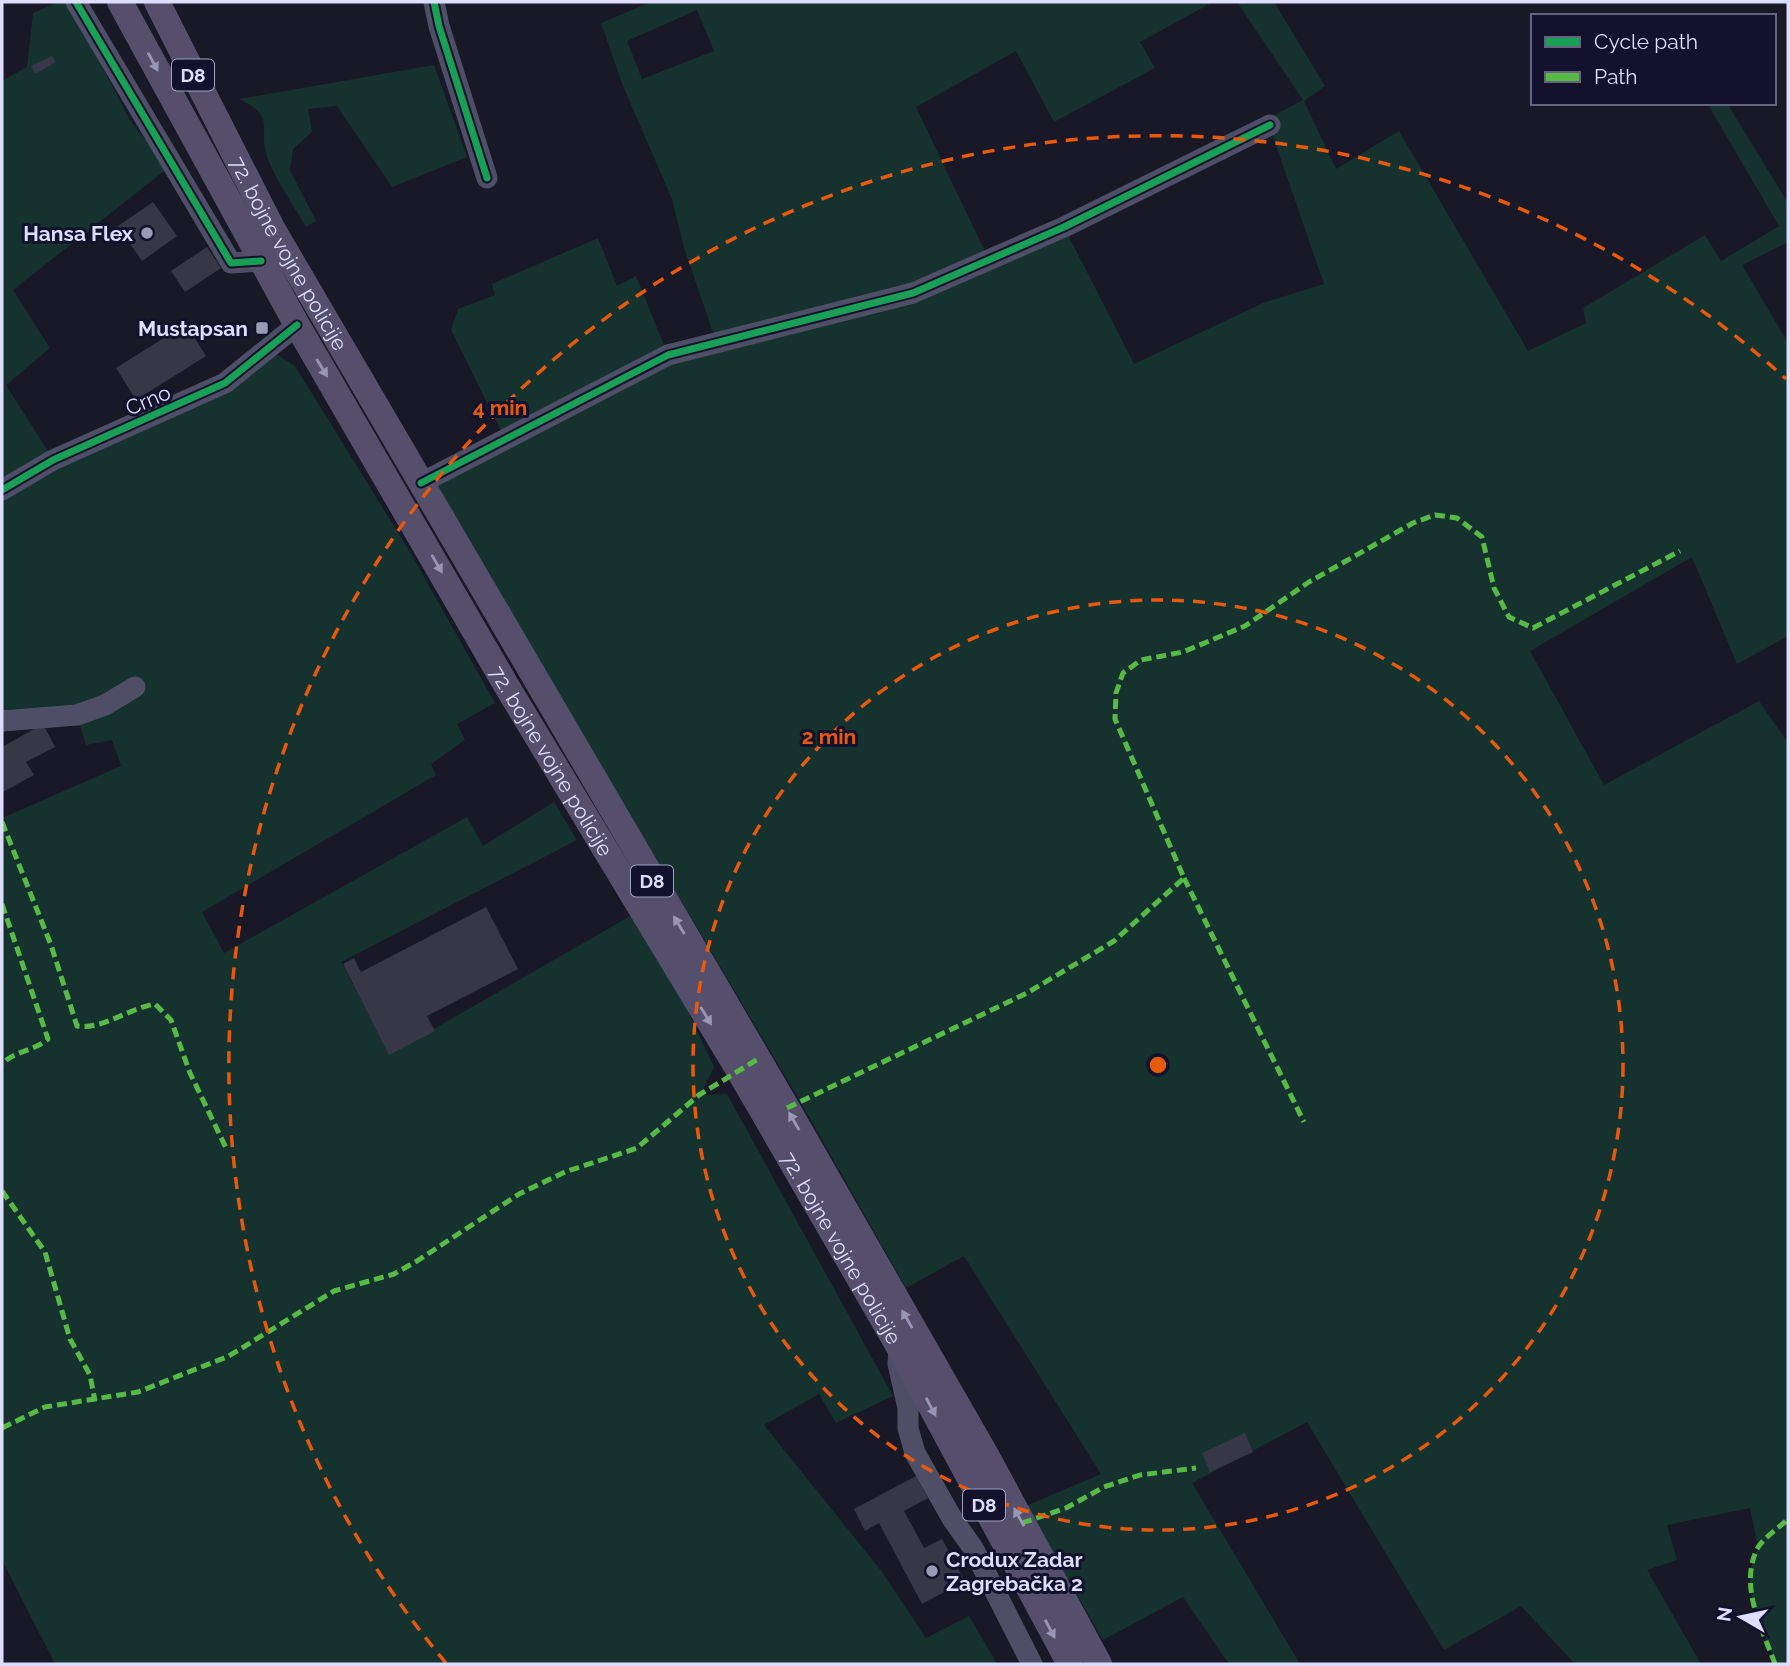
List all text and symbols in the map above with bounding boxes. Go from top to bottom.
legend [1531,14,1776,105]
text: Cycle path [1594,29,1698,54]
one-way arrow [147,52,158,72]
road number: D8 [172,60,214,90]
text: Path [1594,64,1638,89]
street label: 72. bojne vojne policije [225,152,353,355]
place label: Hansa Flex [23,221,134,246]
marker: Hansa Flex [139,225,155,241]
place label: Mustapsan [138,316,248,341]
marker: Mustapsan [254,320,270,336]
one-way arrow [316,358,329,377]
street label: Crno [122,379,174,421]
text: 4 min [473,395,527,420]
one-way arrow [431,554,443,574]
street label: 72. bojne vojne policije [485,661,619,860]
text: 2 min [802,724,856,749]
road number: D8 [631,866,673,897]
one-way arrow [672,916,685,935]
one-way arrow [699,1006,712,1025]
centre of rings [1146,1053,1170,1077]
one-way arrow [788,1112,800,1131]
street label: 72. bojne vojne policije [776,1147,907,1349]
one-way arrow [901,1309,913,1328]
one-way arrow [925,1397,937,1416]
road number: D8 [963,1490,1005,1520]
one-way arrow [1013,1507,1025,1526]
place label: Crodux Zadar Zagrebačka 2 [946,1547,1083,1596]
marker: Crodux Zadar Zagrebačka 2 [924,1563,940,1579]
north arrow [1706,1582,1776,1652]
text: N [1712,1605,1736,1623]
one-way arrow [1044,1619,1056,1639]

